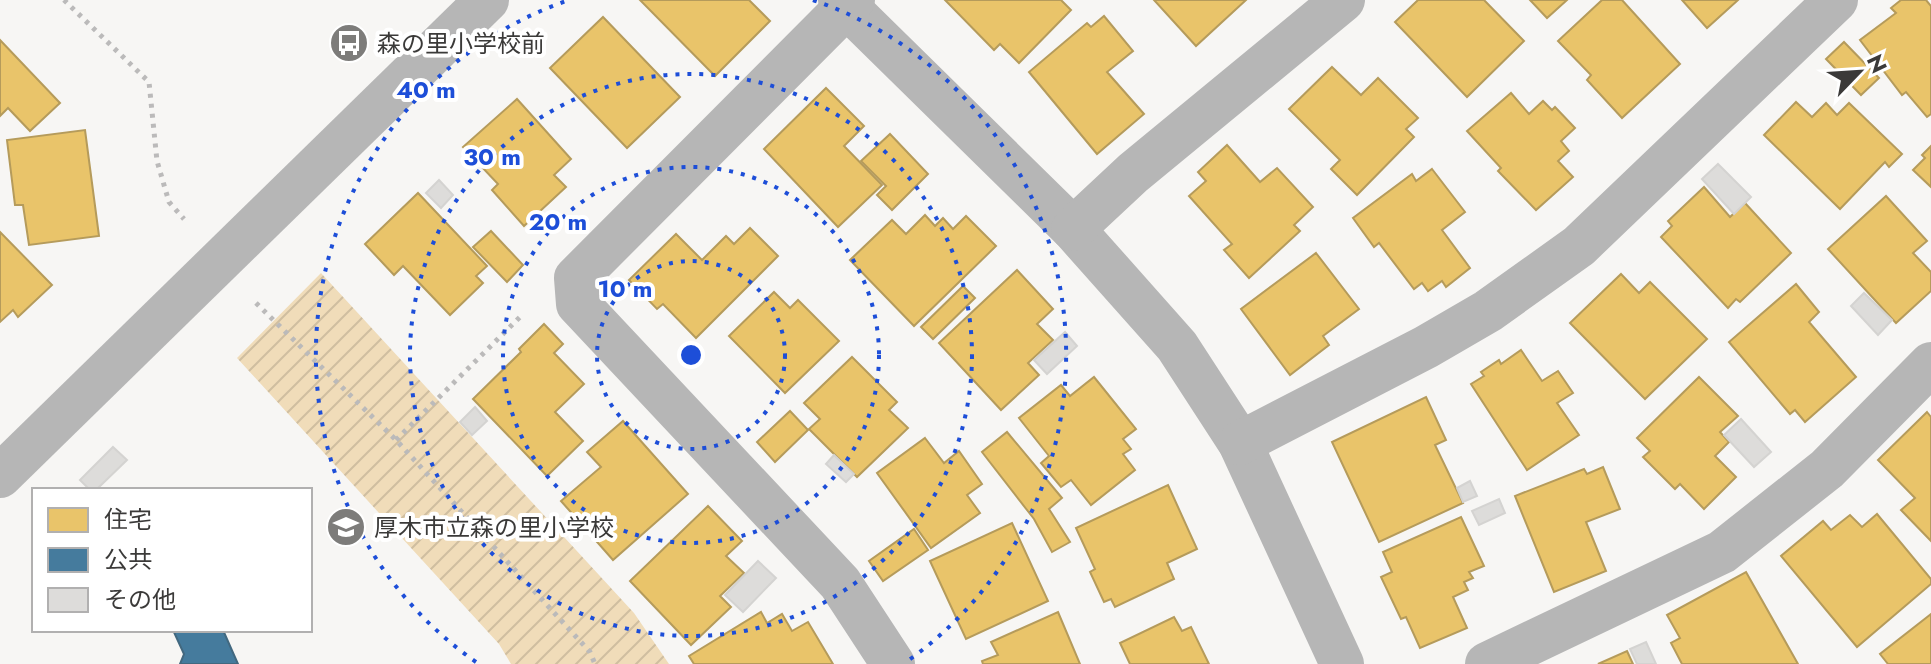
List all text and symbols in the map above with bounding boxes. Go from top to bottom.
bus stop icon: 森の里小学校前 [328,22,370,64]
place label: 森の里小学校前 [377,26,545,61]
north arrow [1819,32,1899,112]
text: N [1859,49,1895,78]
text: 40 m [396,72,456,107]
text: 30 m [463,139,521,174]
text: 20 m [529,204,587,239]
text: 10 m [598,271,652,306]
centre of rings [677,341,705,369]
legend [32,488,312,632]
text: 住宅 [104,502,152,537]
school or university icon: 厚木市立森の里小学校 [325,506,367,548]
place label: 厚木市立森の里小学校 [374,510,614,545]
text: 公共 [104,542,152,577]
text: その他 [104,582,176,617]

